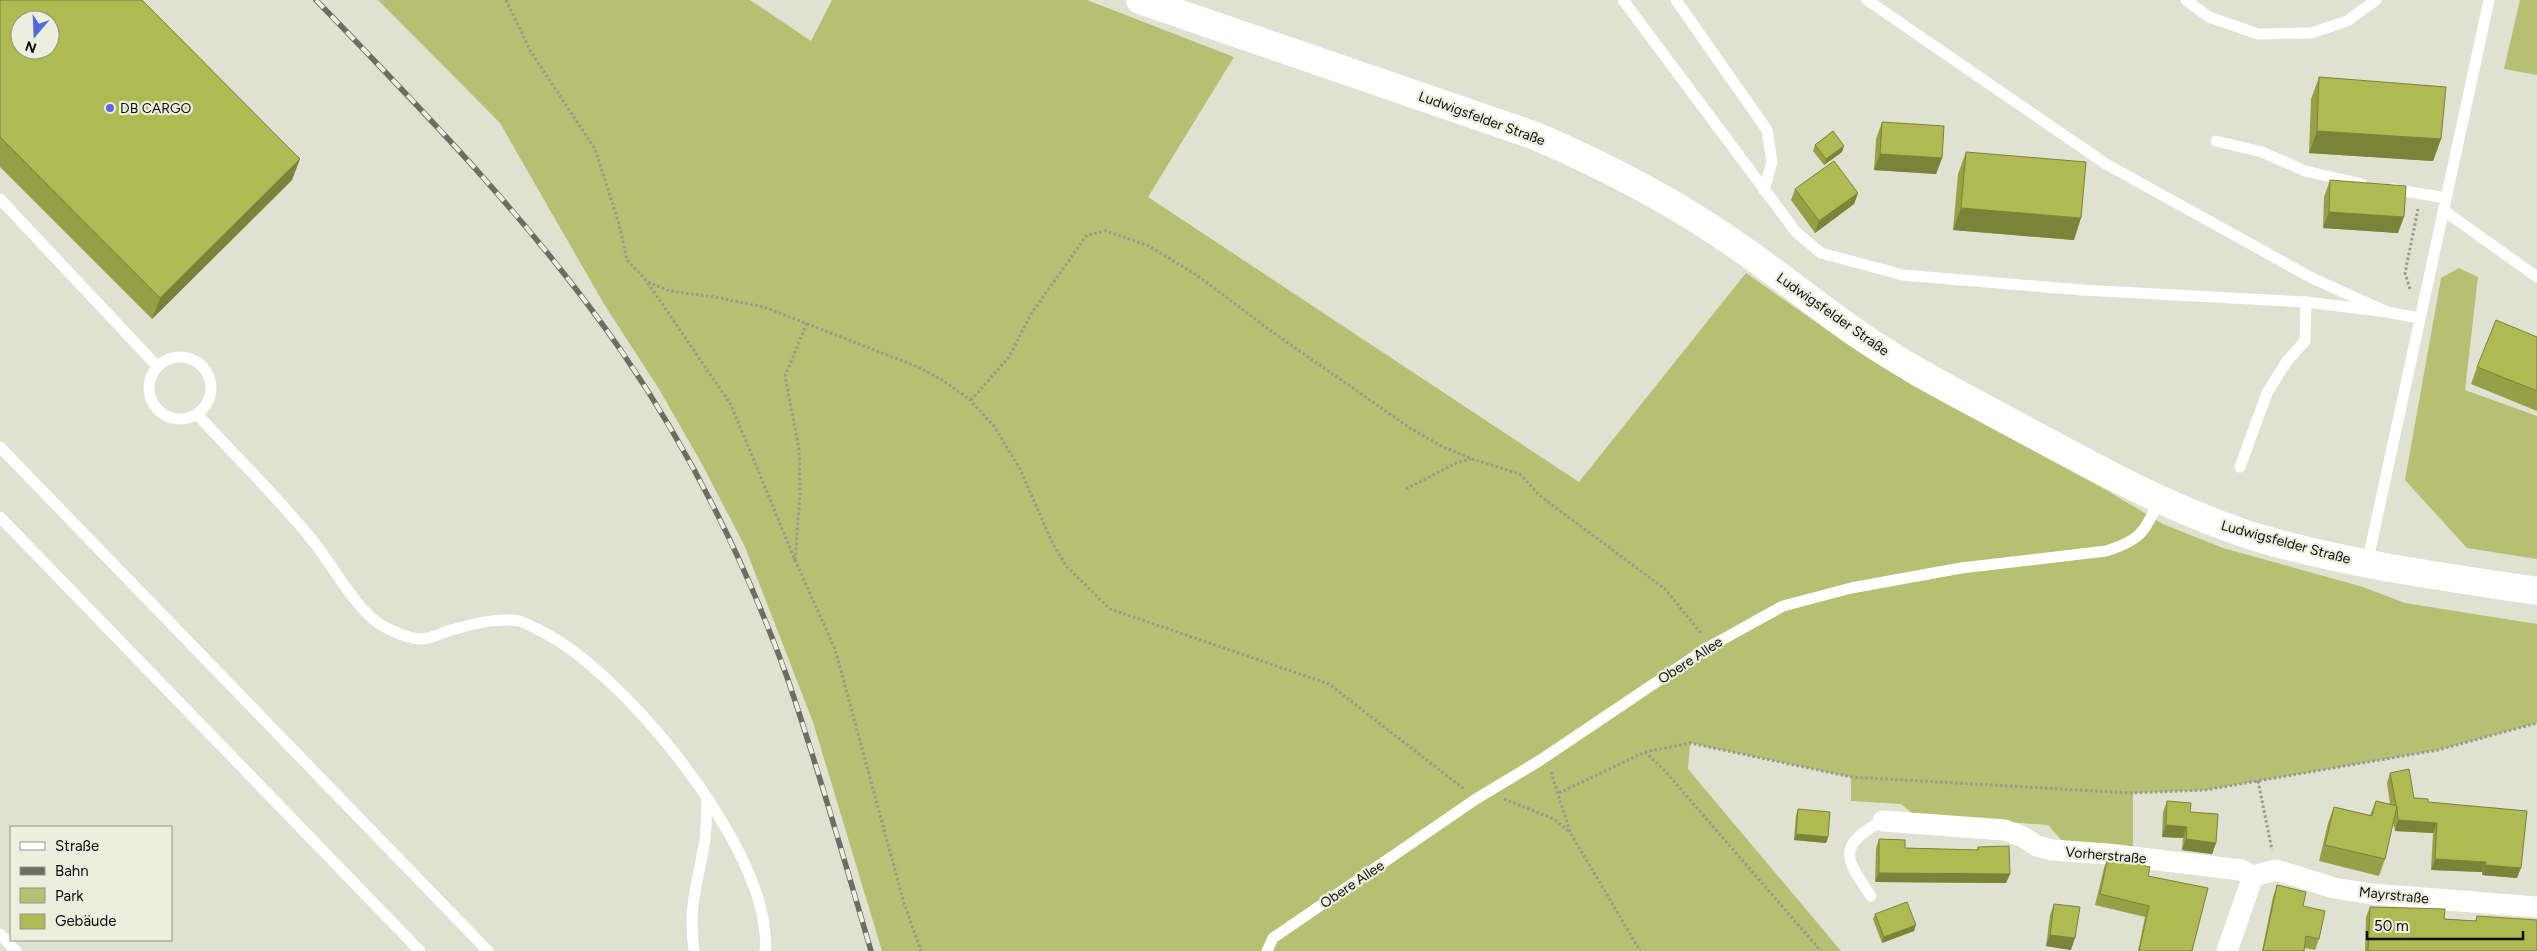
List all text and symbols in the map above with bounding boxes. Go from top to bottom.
north arrow [10,10,60,60]
text: N [23,37,39,57]
street label: Ludwigsfelder Straße [1416,88,1548,149]
place label: DB CARGO [120,100,192,117]
marker: DB CARGO [104,102,116,114]
street label: Ludwigsfelder Straße [1773,269,1893,360]
street label: Ludwigsfelder Straße [2219,517,2353,568]
street label: Obere Allee [1655,633,1726,688]
legend [10,826,172,941]
text: Straße [55,837,99,855]
street label: Vorherstraße [2065,843,2148,868]
street label: Obere Allee [1317,857,1388,912]
text: Bahn [55,862,89,880]
street label: Mayrstraße [2358,883,2430,908]
text: Park [55,887,84,905]
scale bar [2367,908,2523,940]
text: Gebäude [55,912,116,930]
text: 50 m [2374,917,2409,935]

